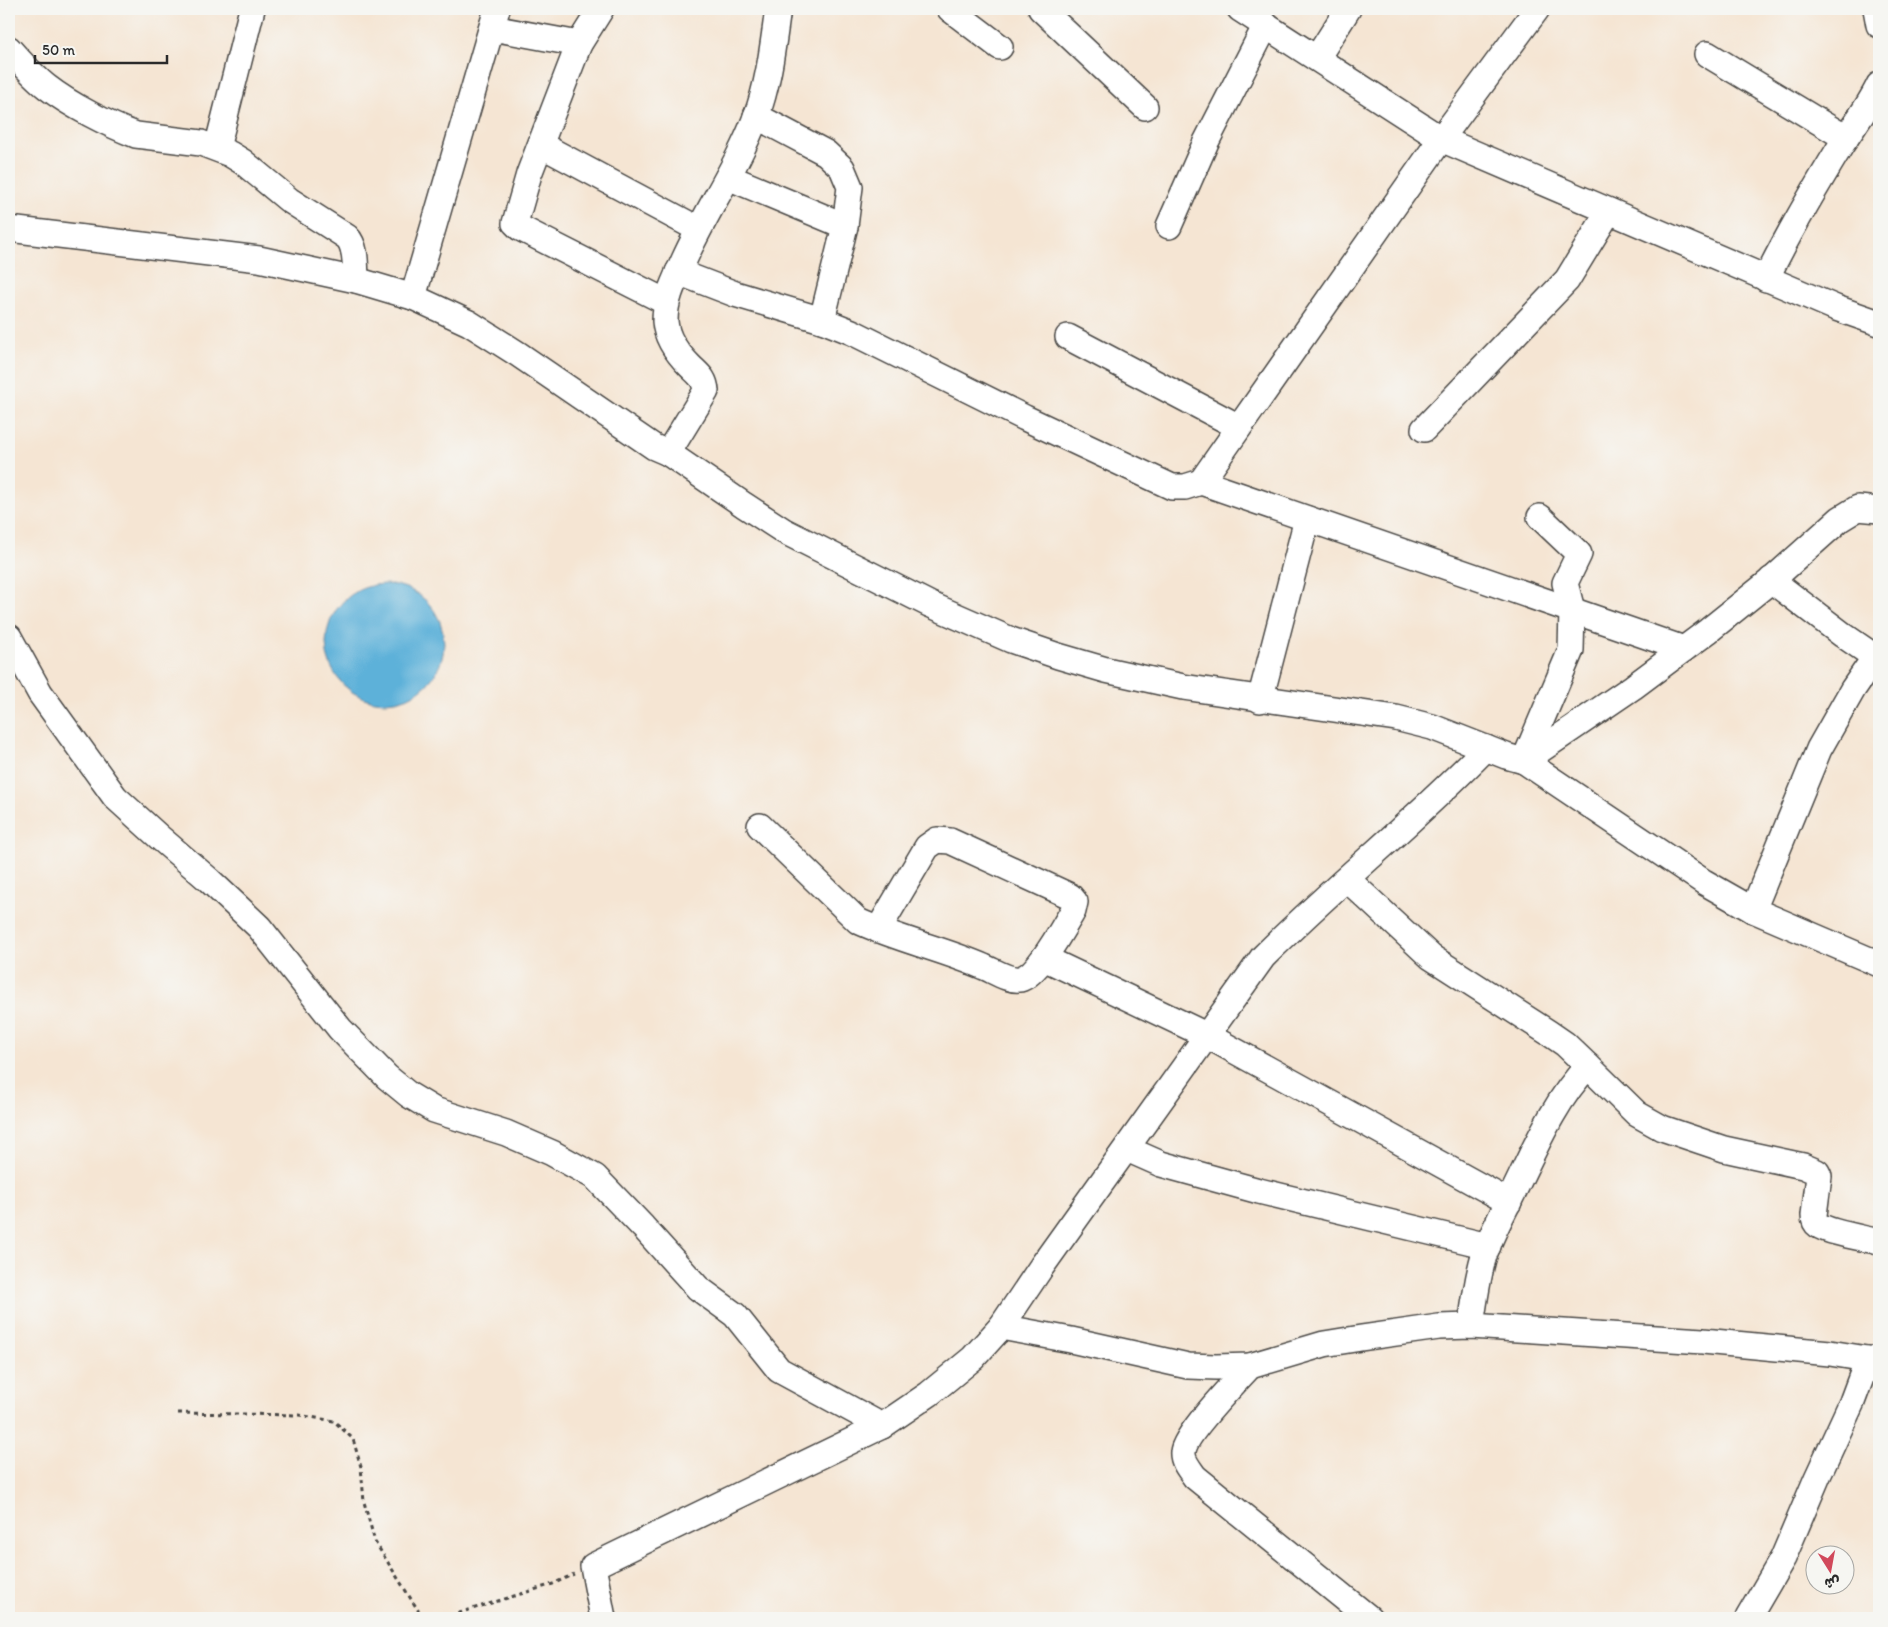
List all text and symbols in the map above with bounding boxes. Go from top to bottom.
scale bar [35,32,168,64]
text: 50 m [42,41,75,59]
north arrow [1806,1544,1856,1594]
text: ش [1823,1572,1842,1592]

